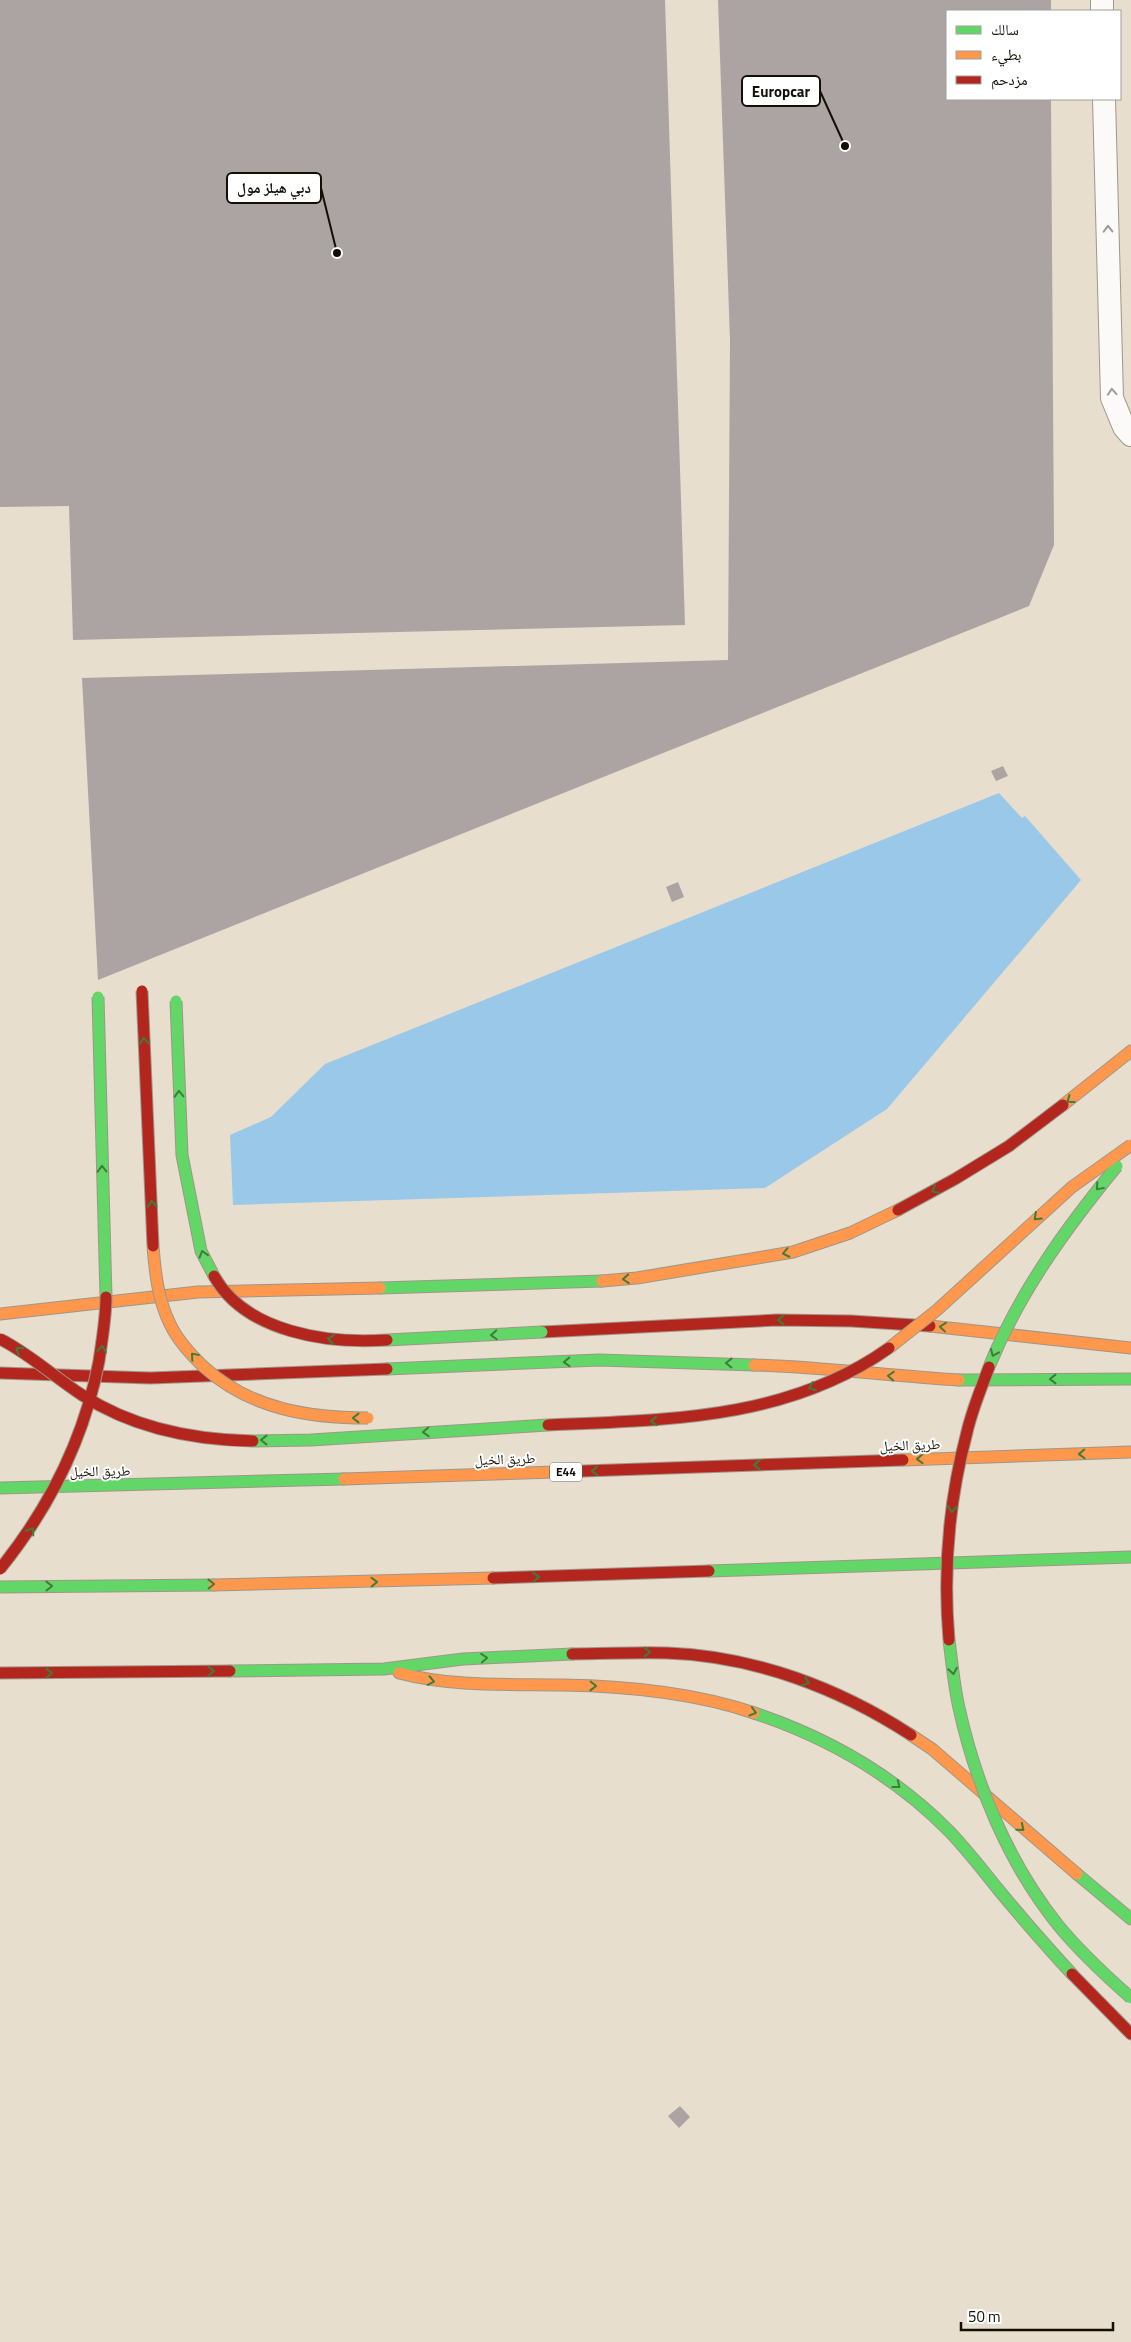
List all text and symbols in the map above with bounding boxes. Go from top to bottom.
legend [946,10,1121,100]
text: سالك [991,18,1019,41]
text: بطيء [991,43,1021,67]
text: مزدحم [991,68,1028,91]
callout: Europcar [742,76,820,106]
text: Europcar [752,80,811,103]
callout: دبي هيلز مول [227,173,321,203]
text: دبي هيلز مول [237,176,311,200]
one-way arrow [1103,225,1113,232]
one-way arrow [1107,387,1118,395]
one-way arrow [139,1037,149,1045]
one-way arrow [174,1090,185,1098]
one-way arrow [1066,1094,1076,1103]
one-way arrow [97,1165,107,1172]
one-way arrow [1096,1181,1105,1190]
one-way arrow [932,1184,941,1194]
one-way arrow [146,1199,157,1207]
one-way arrow [1034,1211,1043,1220]
one-way arrow [782,1248,791,1258]
one-way arrow [199,1250,209,1259]
one-way arrow [622,1274,630,1285]
one-way arrow [777,1315,785,1326]
one-way arrow [939,1322,947,1333]
one-way arrow [489,1329,497,1340]
one-way arrow [327,1334,335,1345]
one-way arrow [96,1344,107,1352]
one-way arrow [15,1346,24,1356]
one-way arrow [990,1348,1001,1357]
one-way arrow [191,1353,200,1362]
one-way arrow [562,1356,570,1367]
one-way arrow [725,1358,732,1368]
one-way arrow [887,1371,895,1382]
one-way arrow [1049,1374,1056,1384]
one-way arrow [808,1381,817,1391]
one-way arrow [352,1413,360,1423]
one-way arrow [649,1415,657,1426]
one-way arrow [421,1426,429,1437]
street label: طريق الخيل [879,1433,941,1456]
one-way arrow [259,1435,267,1445]
street label: طريق الخيل [474,1447,536,1470]
one-way arrow [1078,1448,1086,1459]
one-way arrow [916,1454,924,1465]
street label: طريق الخيل [69,1459,131,1482]
one-way arrow [753,1460,761,1470]
road number: E44 [550,1462,582,1481]
one-way arrow [591,1465,599,1476]
one-way arrow [947,1506,958,1514]
one-way arrow [24,1527,34,1536]
one-way arrow [532,1571,540,1582]
one-way arrow [370,1577,378,1587]
one-way arrow [208,1579,215,1589]
one-way arrow [45,1581,53,1591]
one-way arrow [643,1647,651,1657]
one-way arrow [481,1653,489,1664]
one-way arrow [208,1666,215,1676]
one-way arrow [947,1667,957,1676]
one-way arrow [45,1668,53,1678]
one-way arrow [426,1675,435,1685]
one-way arrow [801,1676,809,1686]
one-way arrow [590,1681,597,1691]
one-way arrow [748,1706,757,1716]
one-way arrow [891,1779,900,1787]
one-way arrow [1016,1823,1025,1832]
scale bar [961,2300,1114,2332]
text: 50 m [968,2305,1001,2328]

